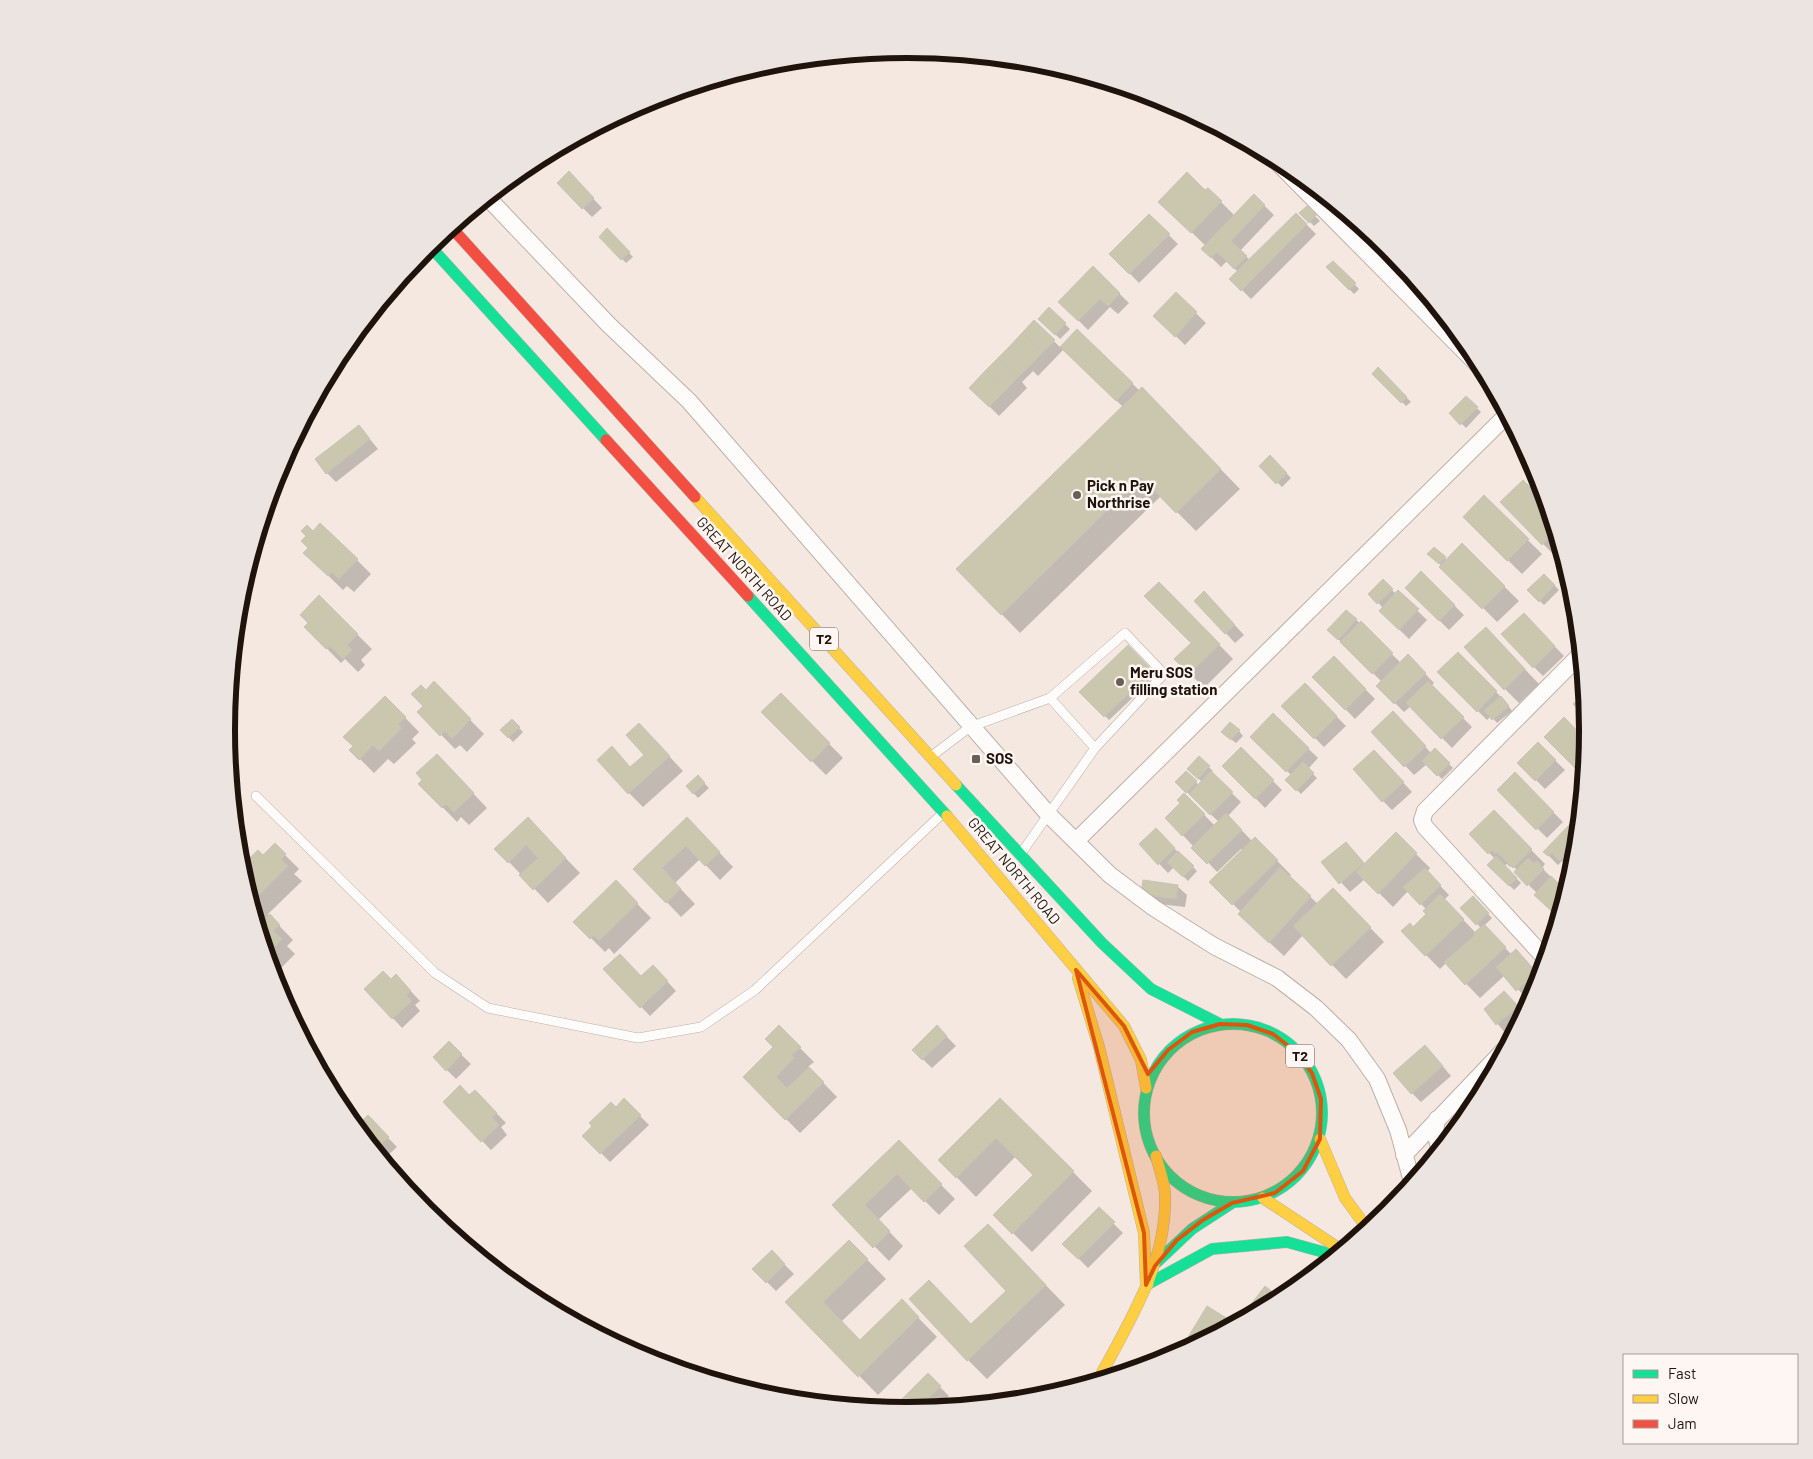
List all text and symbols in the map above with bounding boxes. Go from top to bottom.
place label: Pick n Pay Northrise [1087,476,1155,511]
marker: Pick n Pay Northrise [1071,489,1083,501]
street label: GREAT NORTH ROAD [693,513,796,624]
road number: T2 [810,628,838,650]
place label: Meru SOS filling station [1130,663,1217,698]
marker: Meru SOS filling station [1114,676,1126,688]
place label: SOS [986,749,1013,767]
marker: SOS [970,753,982,765]
street label: GREAT NORTH ROAD [965,813,1065,927]
road number: T2 [1286,1044,1314,1068]
legend [1623,1354,1798,1444]
text: Fast [1668,1364,1696,1382]
text: Slow [1668,1389,1699,1407]
text: Jam [1668,1414,1697,1432]

